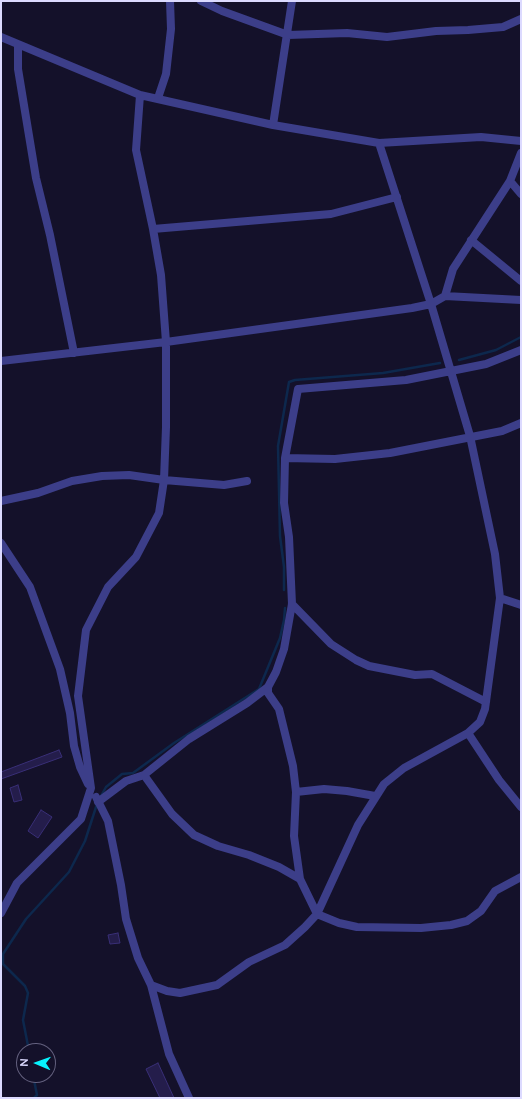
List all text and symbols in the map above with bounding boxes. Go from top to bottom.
north arrow [16,1043,56,1083]
text: N [17,1058,32,1067]

